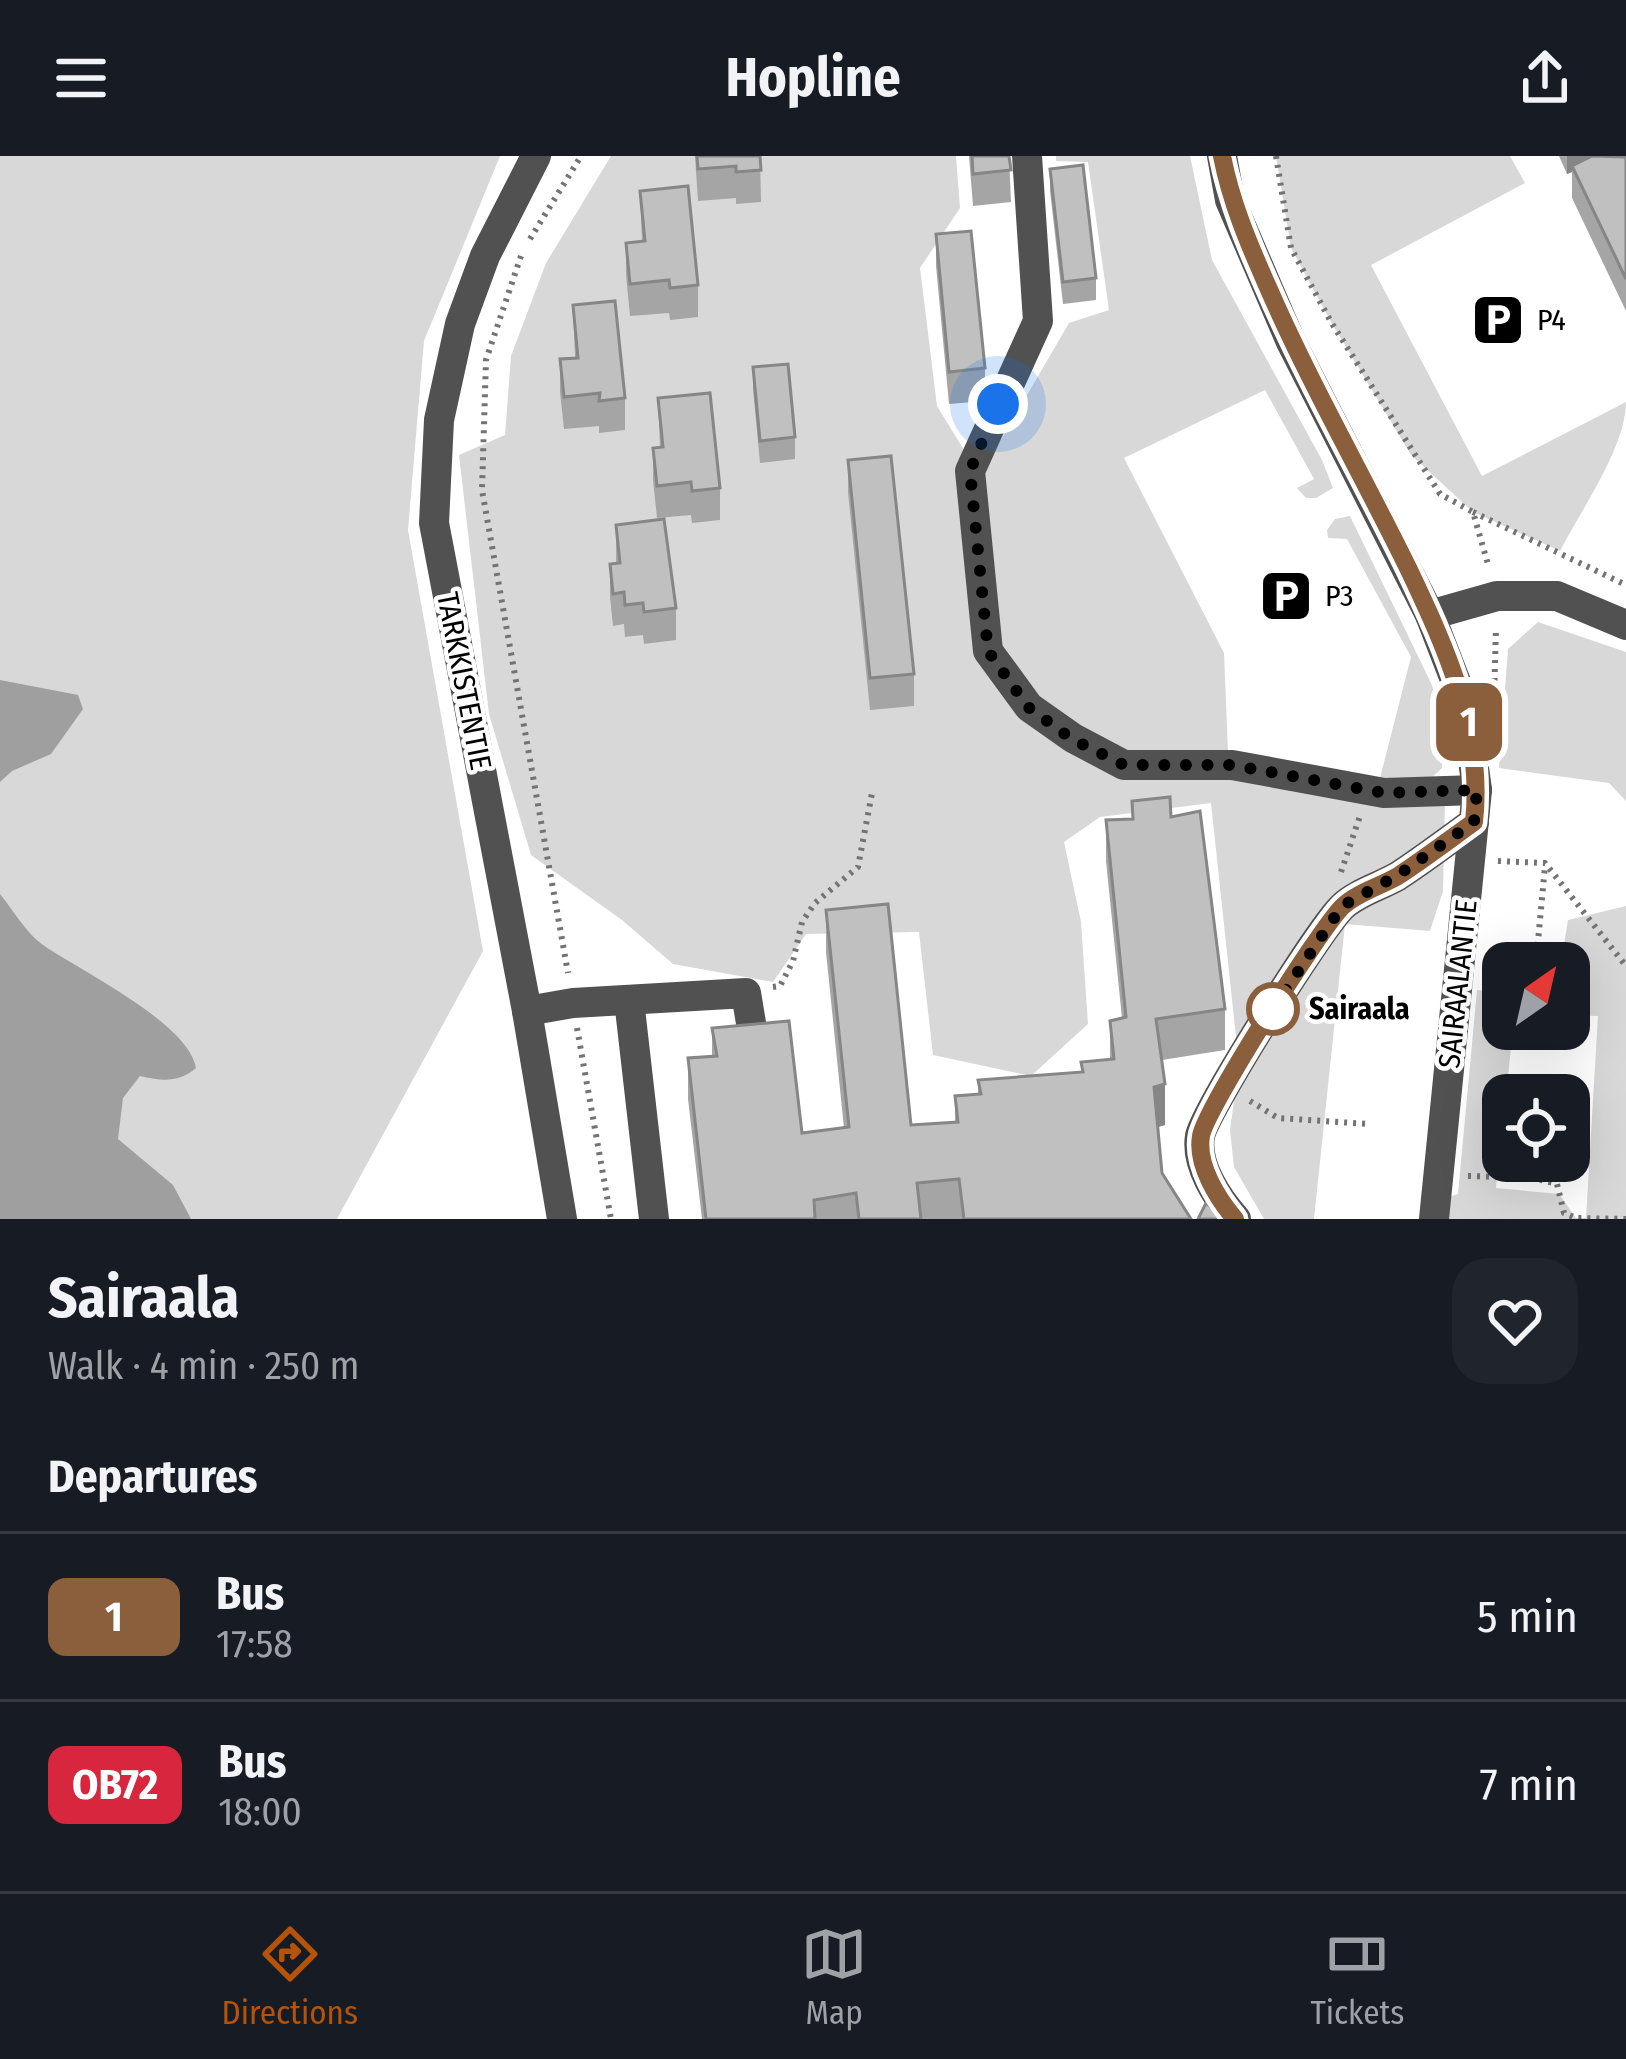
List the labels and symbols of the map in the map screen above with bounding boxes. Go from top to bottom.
parking icon: P4 [1470,292,1526,348]
place label: P4 [1537,302,1566,338]
your location [968,374,1028,434]
parking icon: P3 [1258,568,1314,624]
place label: P3 [1325,578,1354,614]
street label: TARKKISTENTIE [429,589,499,773]
line badge: 1 [1430,683,1508,761]
street label: SAIRAALANTIE [1431,898,1485,1070]
north arrow [1482,942,1590,1050]
marker: Sairaala [1248,984,1298,1034]
place label: Sairaala [1309,991,1410,1027]

